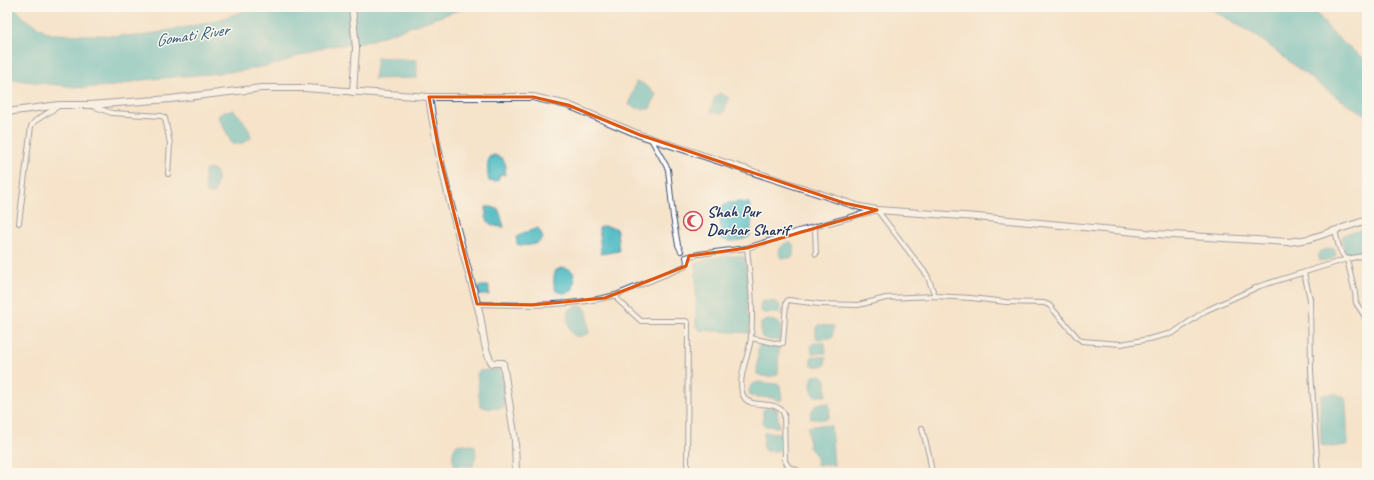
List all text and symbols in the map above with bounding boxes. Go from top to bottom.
water label: Gomati River [154,18,233,51]
place label: Shah Pur Darbar Sharif [707,202,793,240]
mosque icon: Shah Pur Darbar Sharif [682,210,704,232]

